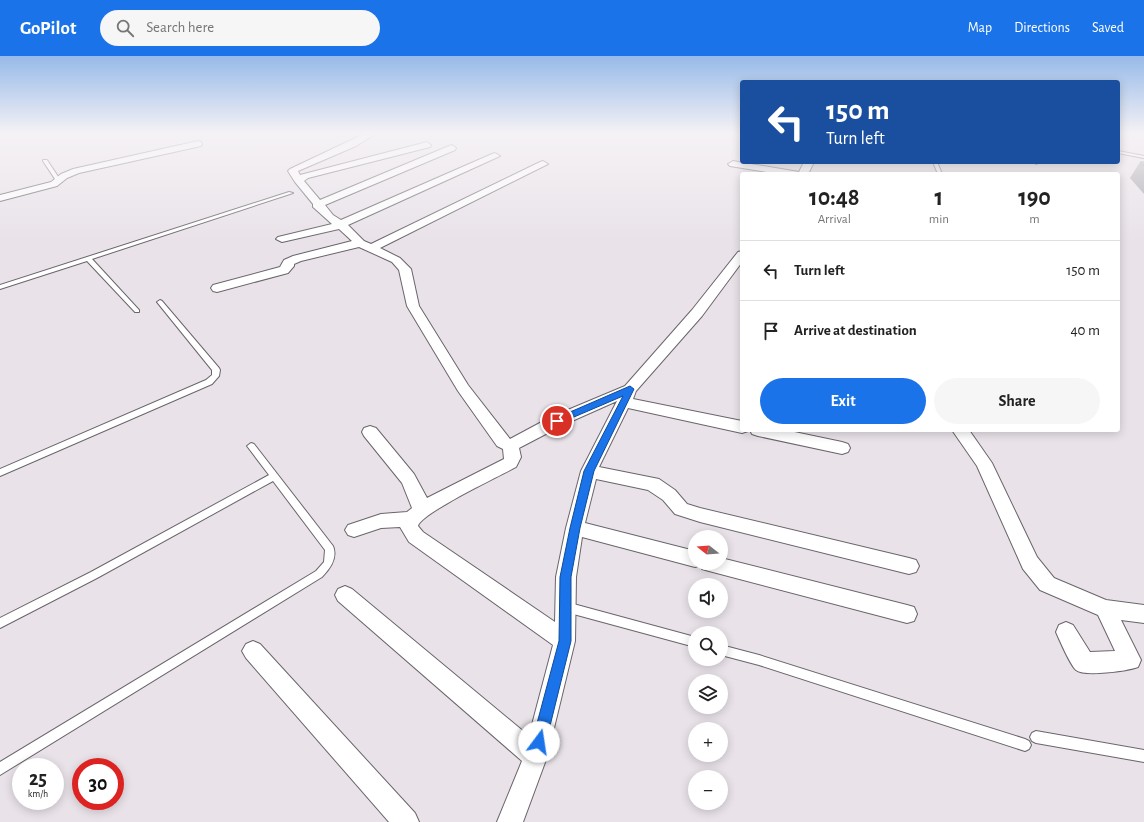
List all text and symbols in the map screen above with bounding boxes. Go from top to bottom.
search box [100,10,380,46]
icon: search [114,17,136,39]
text: GoPilot [20,19,76,38]
text: Search here [146,20,214,35]
text: Map [968,21,992,35]
text: Directions [1014,21,1070,35]
text: Saved [1092,21,1124,35]
icon: left [760,96,812,148]
text: 150 m [826,97,890,125]
text: Turn left [826,130,885,148]
text: 10:48 [809,186,860,210]
text: 1 [935,186,943,210]
text: 190 [1018,186,1051,210]
text: Arrival [818,213,851,226]
text: min [929,213,949,226]
text: m [1029,213,1040,226]
icon: left [760,260,782,282]
text: Turn left [794,263,845,278]
text: 150 m [1066,263,1100,278]
icon: arrive [760,320,782,342]
text: Arrive at destination [794,323,917,338]
text: 40 m [1070,323,1100,338]
button: Exit [760,378,926,424]
button: Share [934,378,1100,424]
pin [540,404,574,438]
icon: arrive [546,410,568,432]
north arrow [688,530,728,570]
map controls [688,530,728,810]
button: sound [688,578,728,618]
button: search [688,626,728,666]
button: layers [688,674,728,714]
position arrow [518,721,560,763]
button: + [688,722,728,762]
speed limit sign: 30 [72,758,124,810]
text: 25 [29,769,47,789]
button: − [688,770,728,810]
text: km/h [28,789,48,799]

